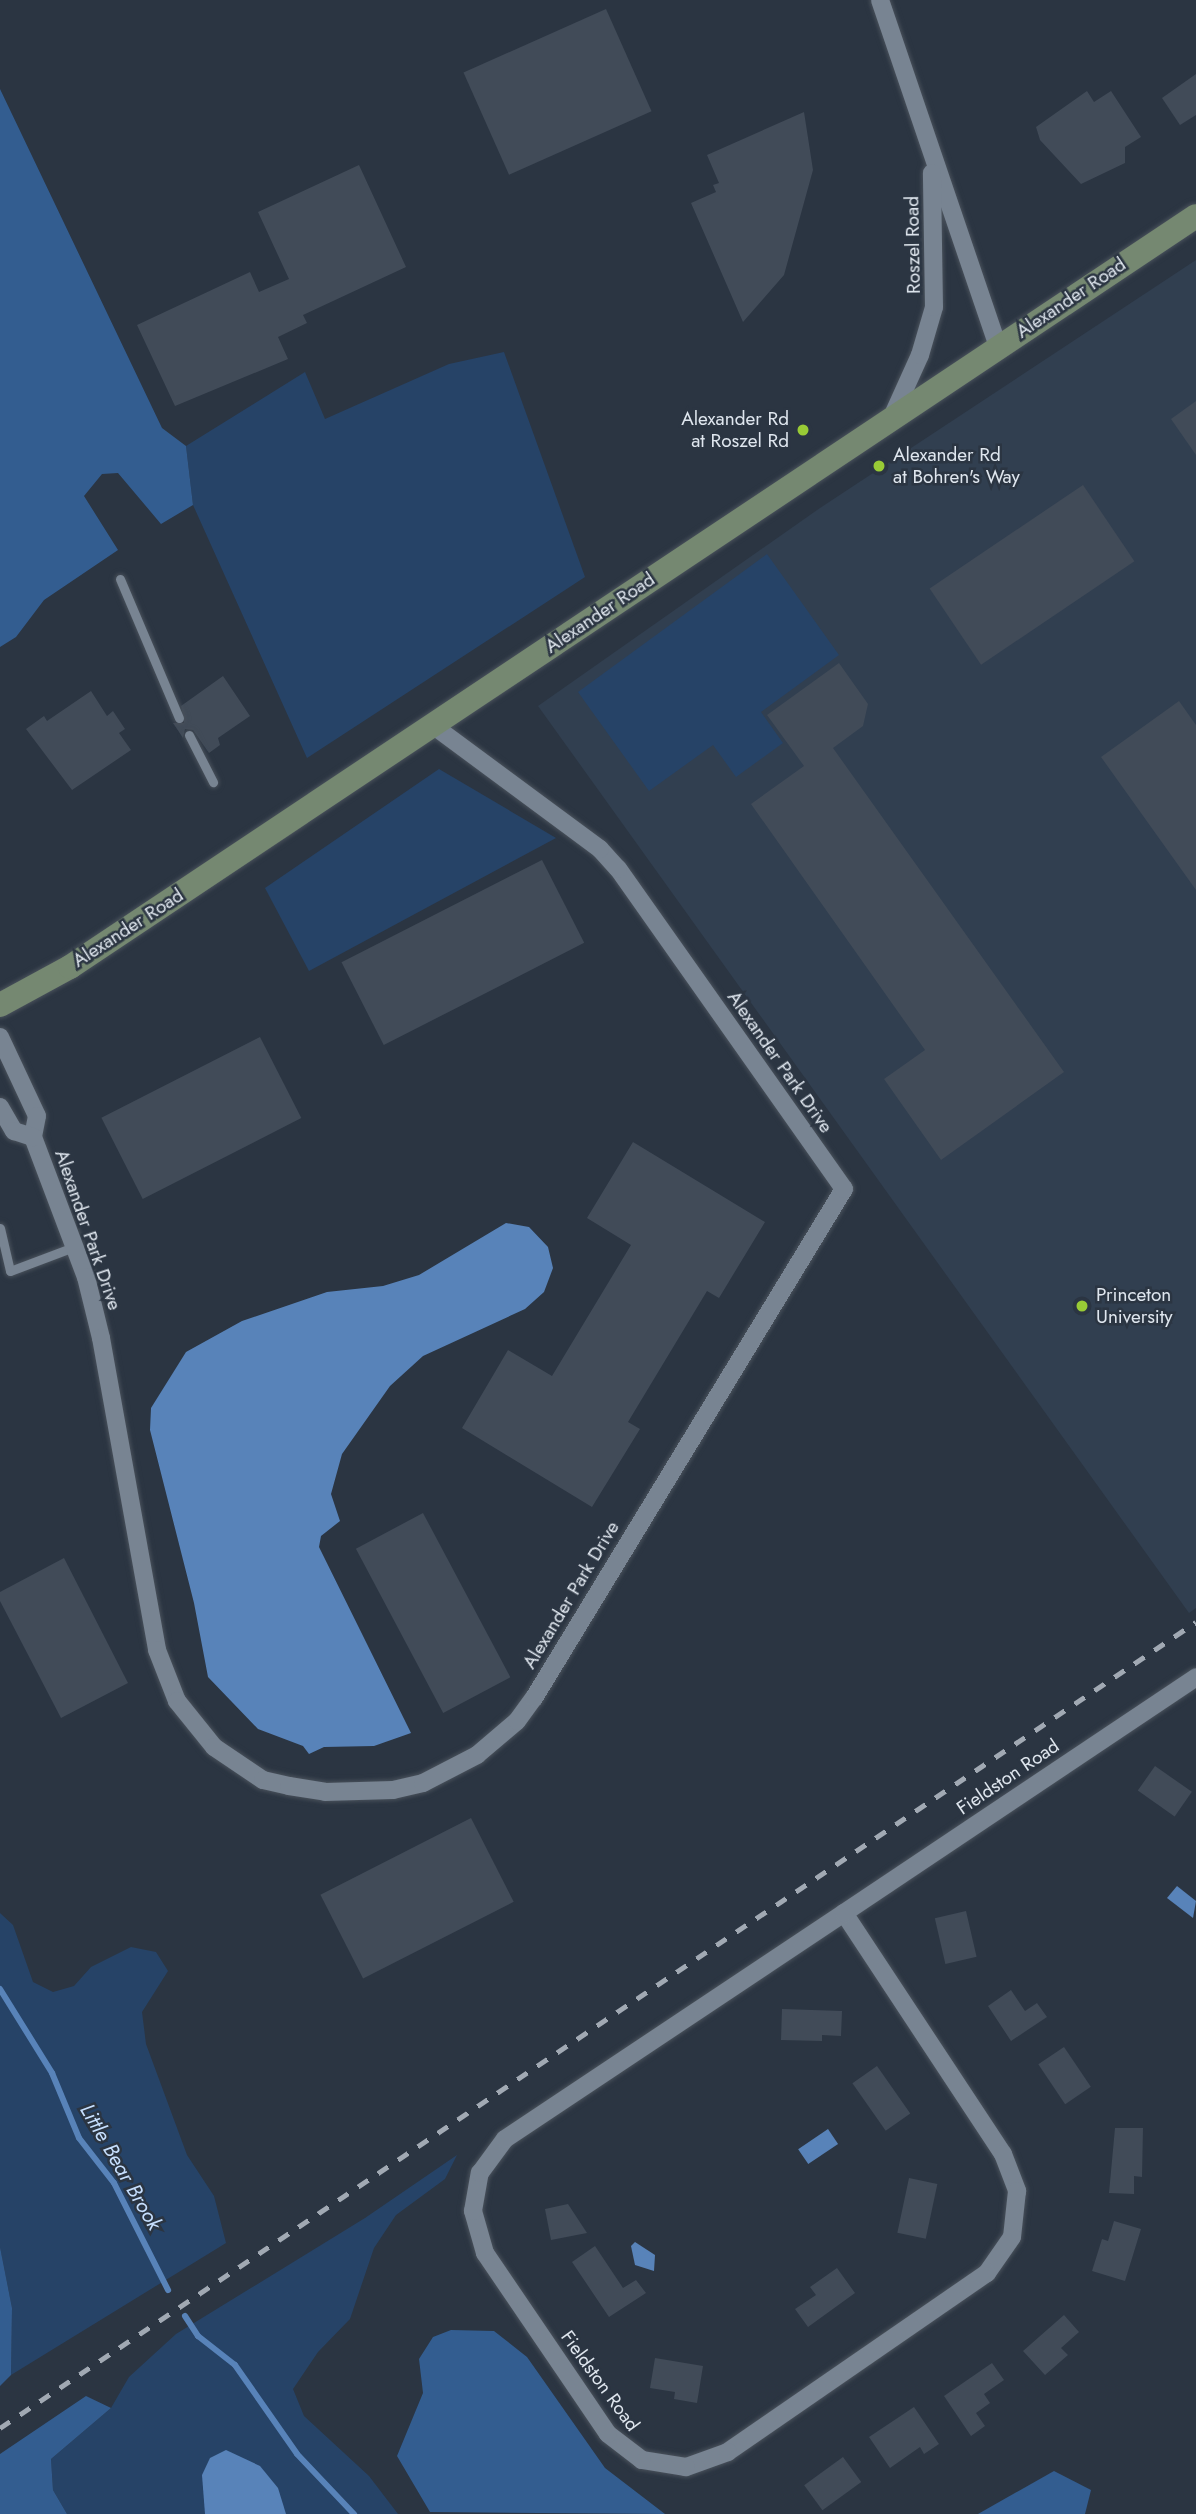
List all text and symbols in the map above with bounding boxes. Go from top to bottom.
street label: Roszel Road [901,196,925,294]
street label: Alexander Road [1012,253,1130,343]
place label: Alexander Rd at Roszel Rd [681,408,789,452]
marker: Alexander Rd at Roszel Rd [795,422,811,438]
place label: Alexander Rd at Bohren's Way [893,444,1020,488]
marker: Alexander Rd at Bohren's Way [871,458,887,474]
street label: Alexander Road [541,568,659,658]
street label: Alexander Road [68,884,188,972]
street label: Alexander Park Drive [722,987,838,1137]
street label: Alexander Park Drive [50,1147,126,1313]
place label: Princeton University [1096,1284,1173,1328]
marker: Princeton University [1074,1298,1090,1314]
street label: Alexander Park Drive [518,1517,624,1673]
street label: Fieldston Road [952,1734,1064,1820]
water label: Little Bear Brook [75,2099,167,2235]
street label: Fieldston Road [556,2326,644,2436]

